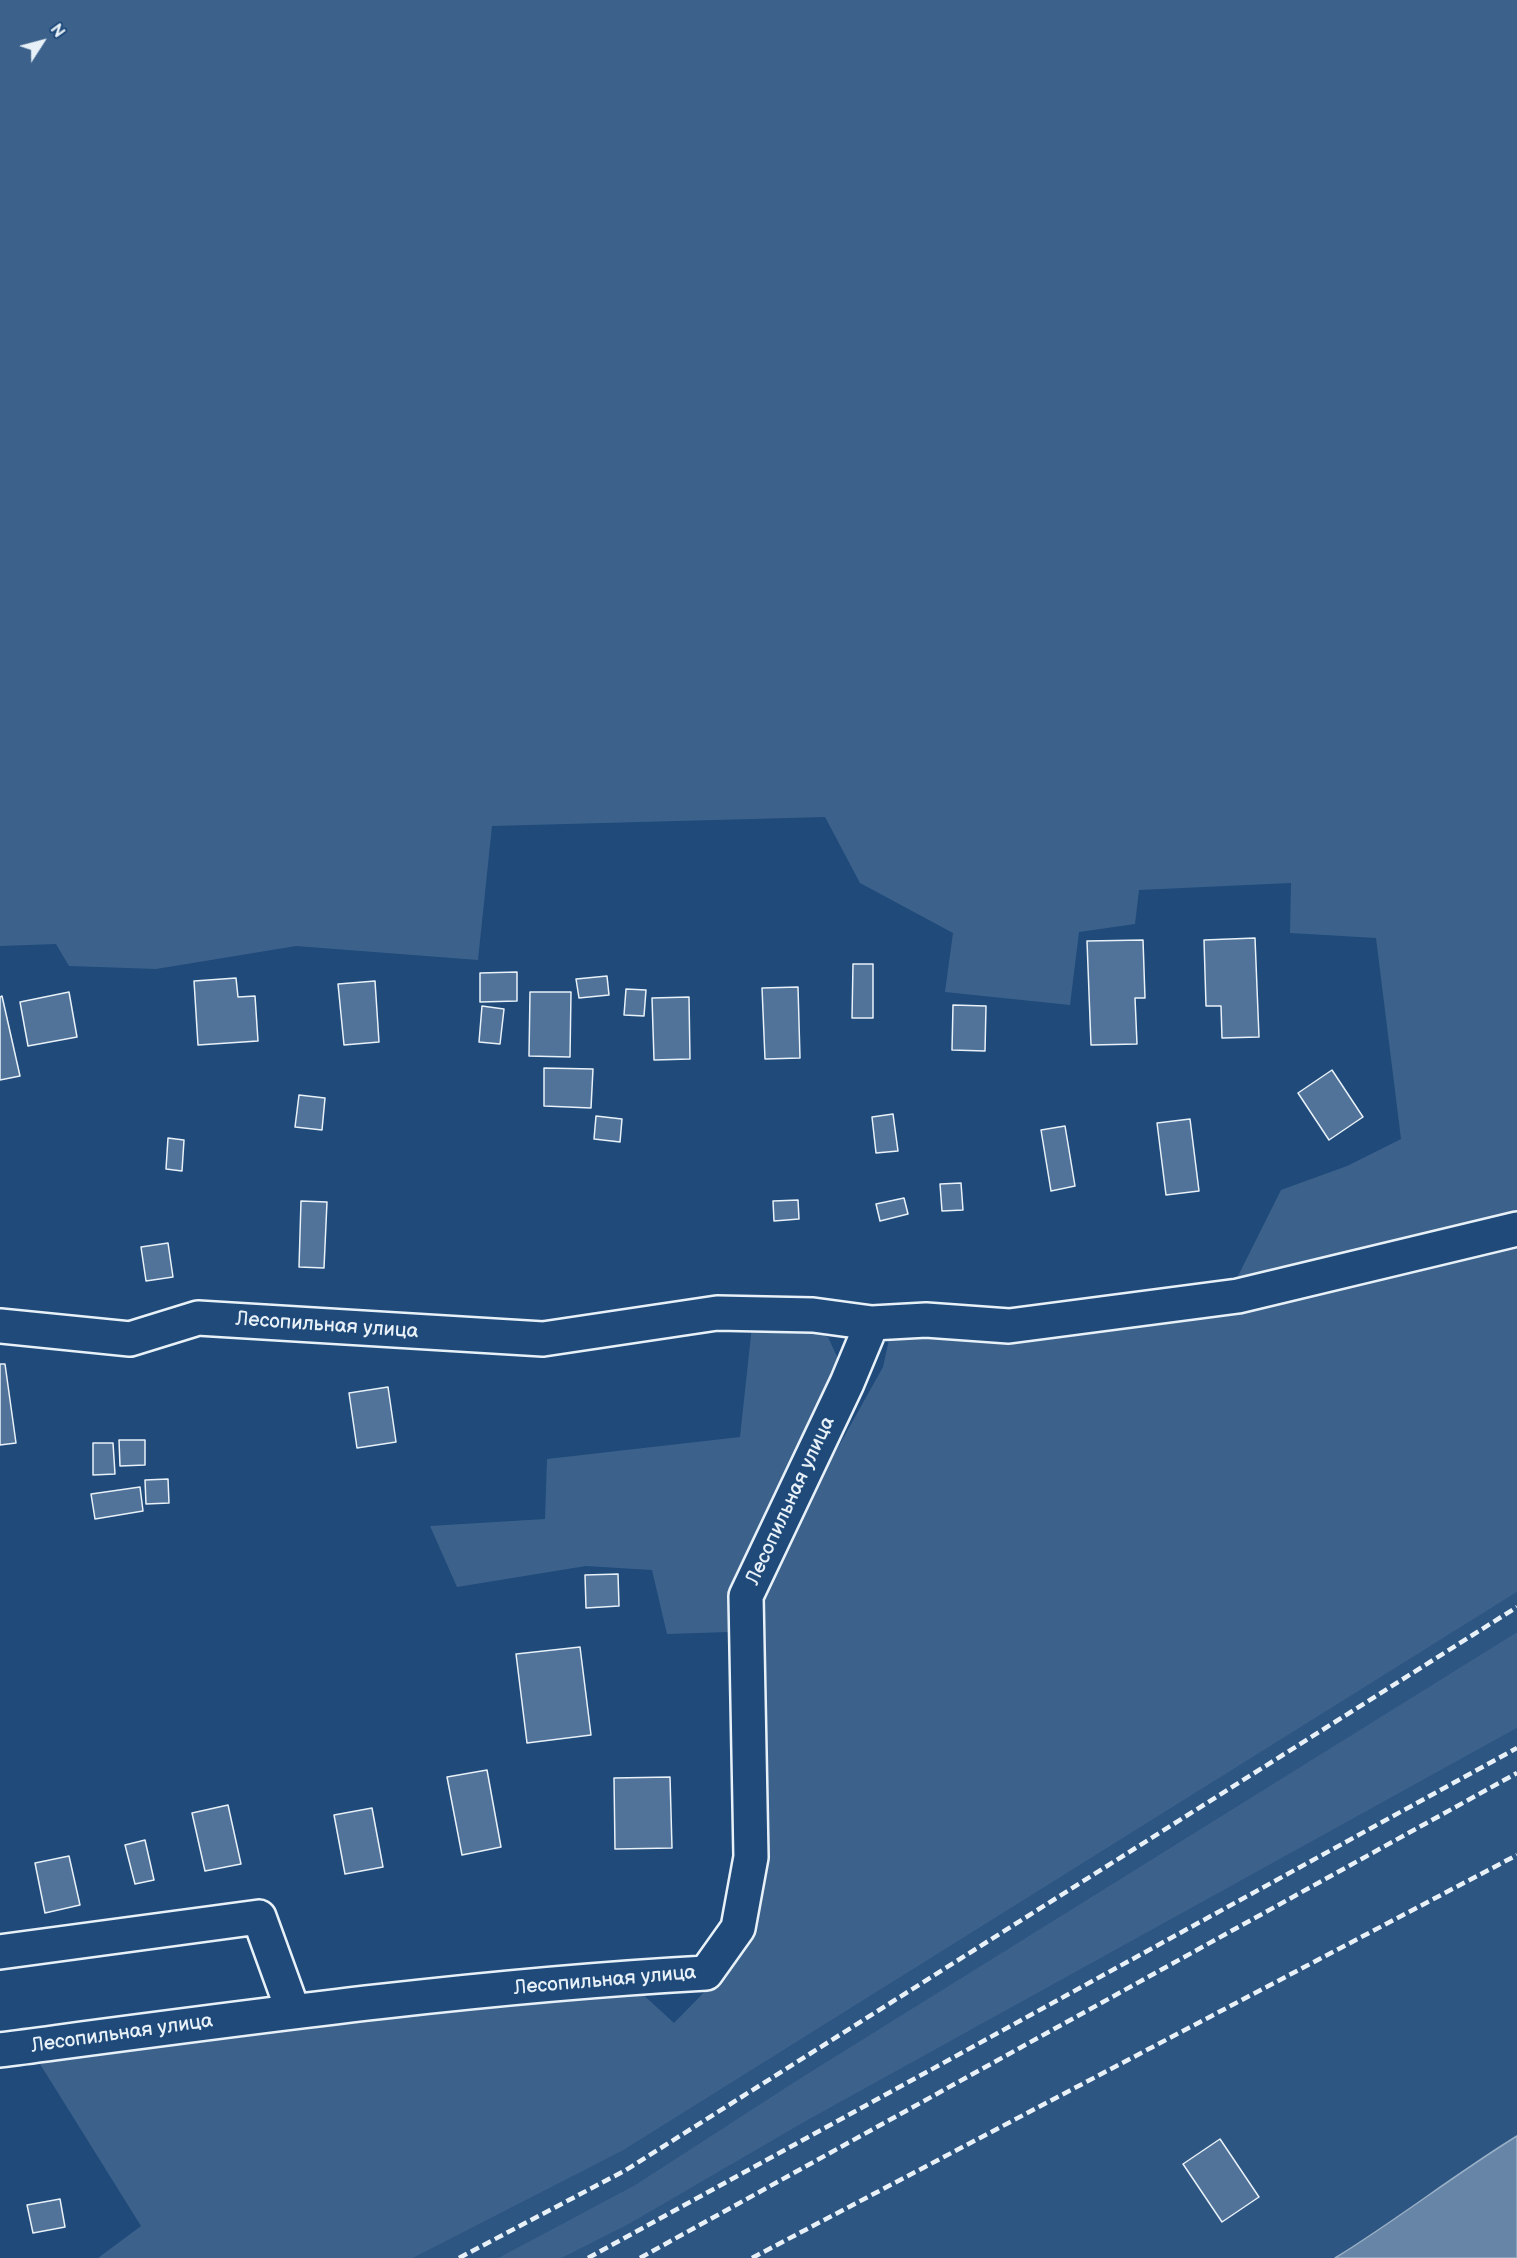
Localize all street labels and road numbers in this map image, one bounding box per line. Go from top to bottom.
street label: Лесопильная улица [235,1308,419,1344]
street label: Лесопильная улица [741,1413,841,1589]
street label: Лесопильная улица [513,1961,697,2001]
street label: Лесопильная улица [30,2009,214,2059]

